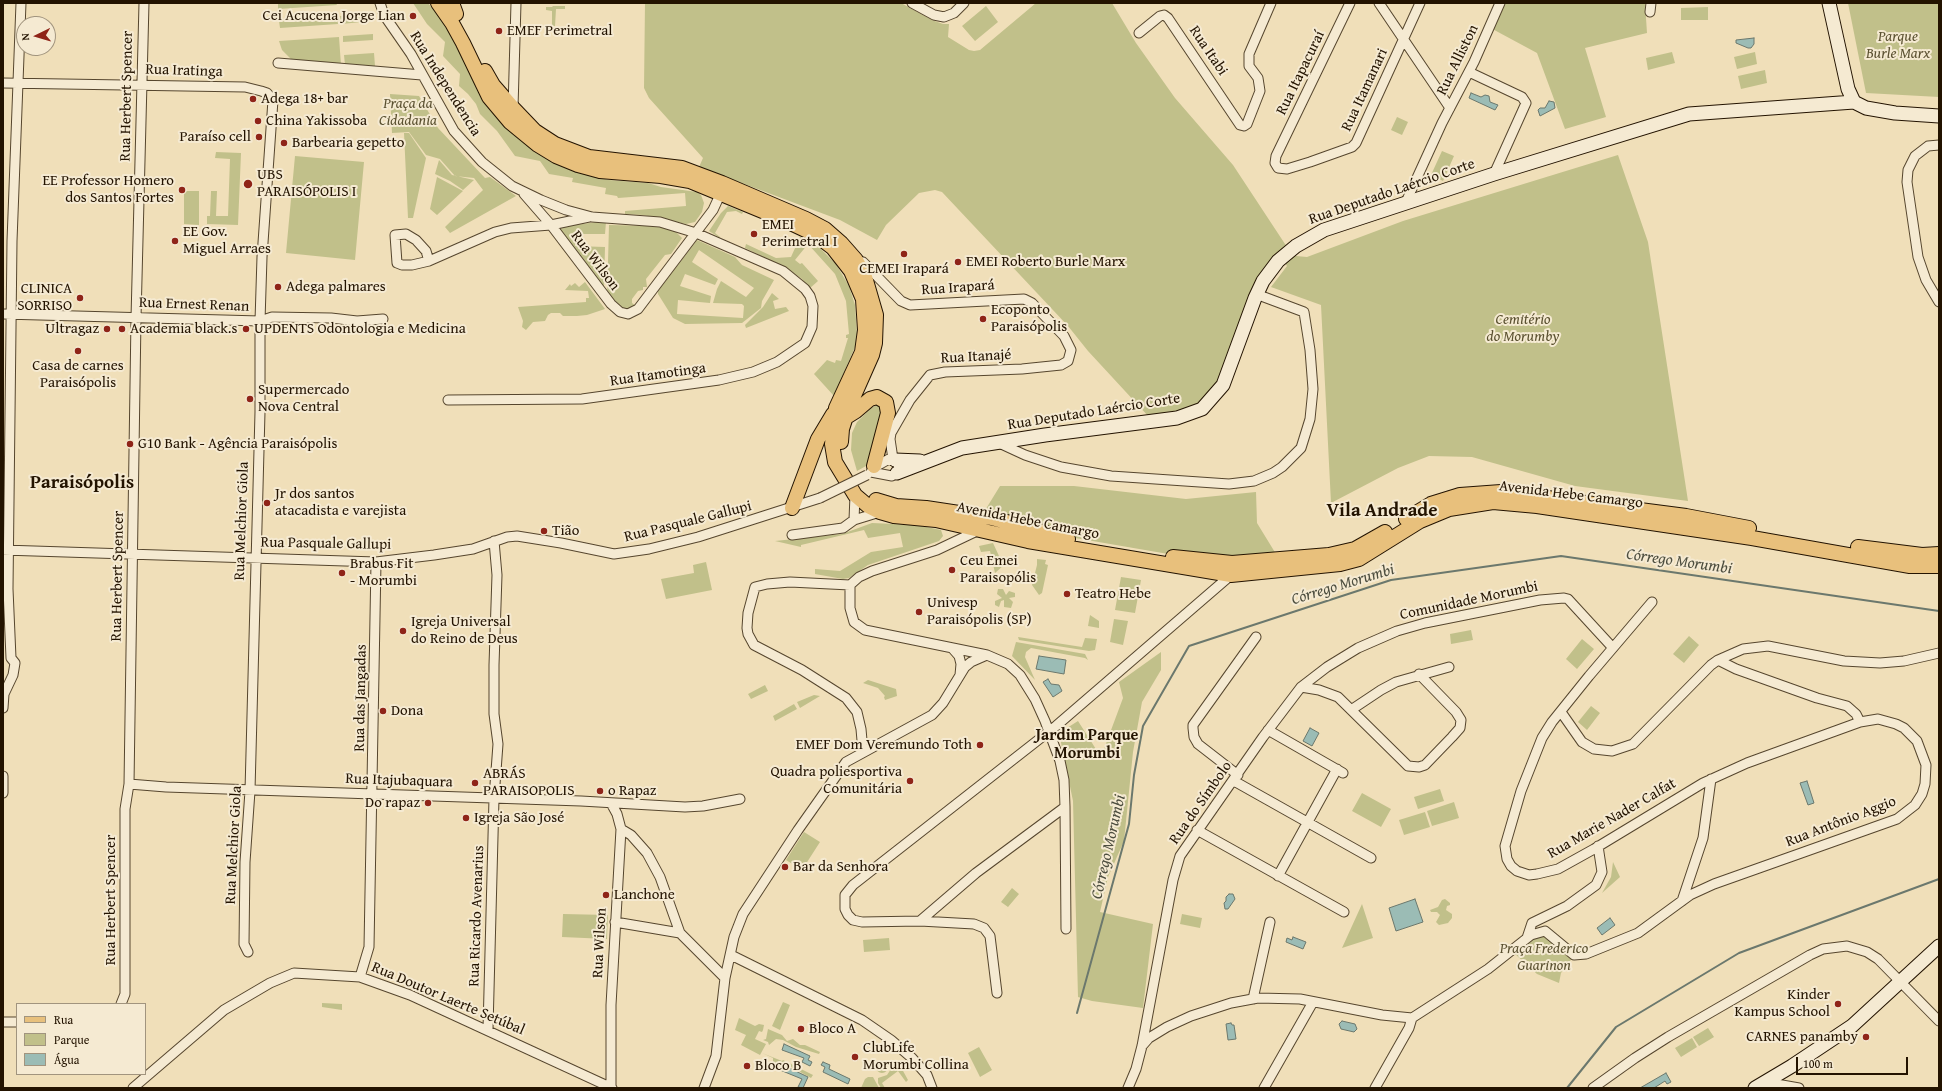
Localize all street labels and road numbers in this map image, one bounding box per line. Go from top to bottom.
street label: Rua Alliston [1433,22,1483,98]
street label: Rua Itabi [1185,23,1231,79]
street label: Rua Independencia [406,28,484,140]
street label: Rua Itapacuraí [1273,28,1329,118]
street label: Rua Herbert Spencer [117,31,137,161]
street label: Rua Itamanari [1338,46,1392,134]
street label: Rua Iratinga [145,61,223,81]
street label: Rua Deputado Laércio Corte [1307,155,1477,229]
street label: Rua Wilson [567,227,623,295]
street label: Rua Irapará [921,276,995,300]
street label: Rua Ernest Renan [138,294,250,316]
street label: Rua Itanajé [940,346,1012,368]
street label: Rua Itamotinga [609,359,707,391]
street label: Rua Deputado Laércio Corte [1006,389,1182,435]
street label: Rua Melchior Giola [231,461,253,581]
street label: Avenida Hebe Camargo [1498,477,1644,513]
street label: Rua Pasquale Gallupi [622,497,754,547]
street label: Avenida Hebe Camargo [955,498,1101,544]
street label: Rua Herbert Spencer [108,511,128,641]
street label: Rua Pasquale Gallupi [261,534,391,554]
street label: Comunidade Morumbi [1398,578,1540,624]
street label: Rua das Jangadas [351,644,371,752]
street label: Rua do Símbolo [1166,758,1236,848]
street label: Rua Itajubaquara [345,770,453,792]
street label: Rua Marie Nader Calfat [1545,775,1679,863]
street label: Rua Melchior Giola [222,785,246,905]
street label: Rua Antônio Aggio [1783,793,1899,851]
street label: Rua Herbert Spencer [102,835,120,965]
street label: Rua Ricardo Avenarius [466,845,488,987]
street label: Rua Wilson [589,907,611,979]
street label: Rua Doutor Laerte Setúbal [369,959,527,1039]

